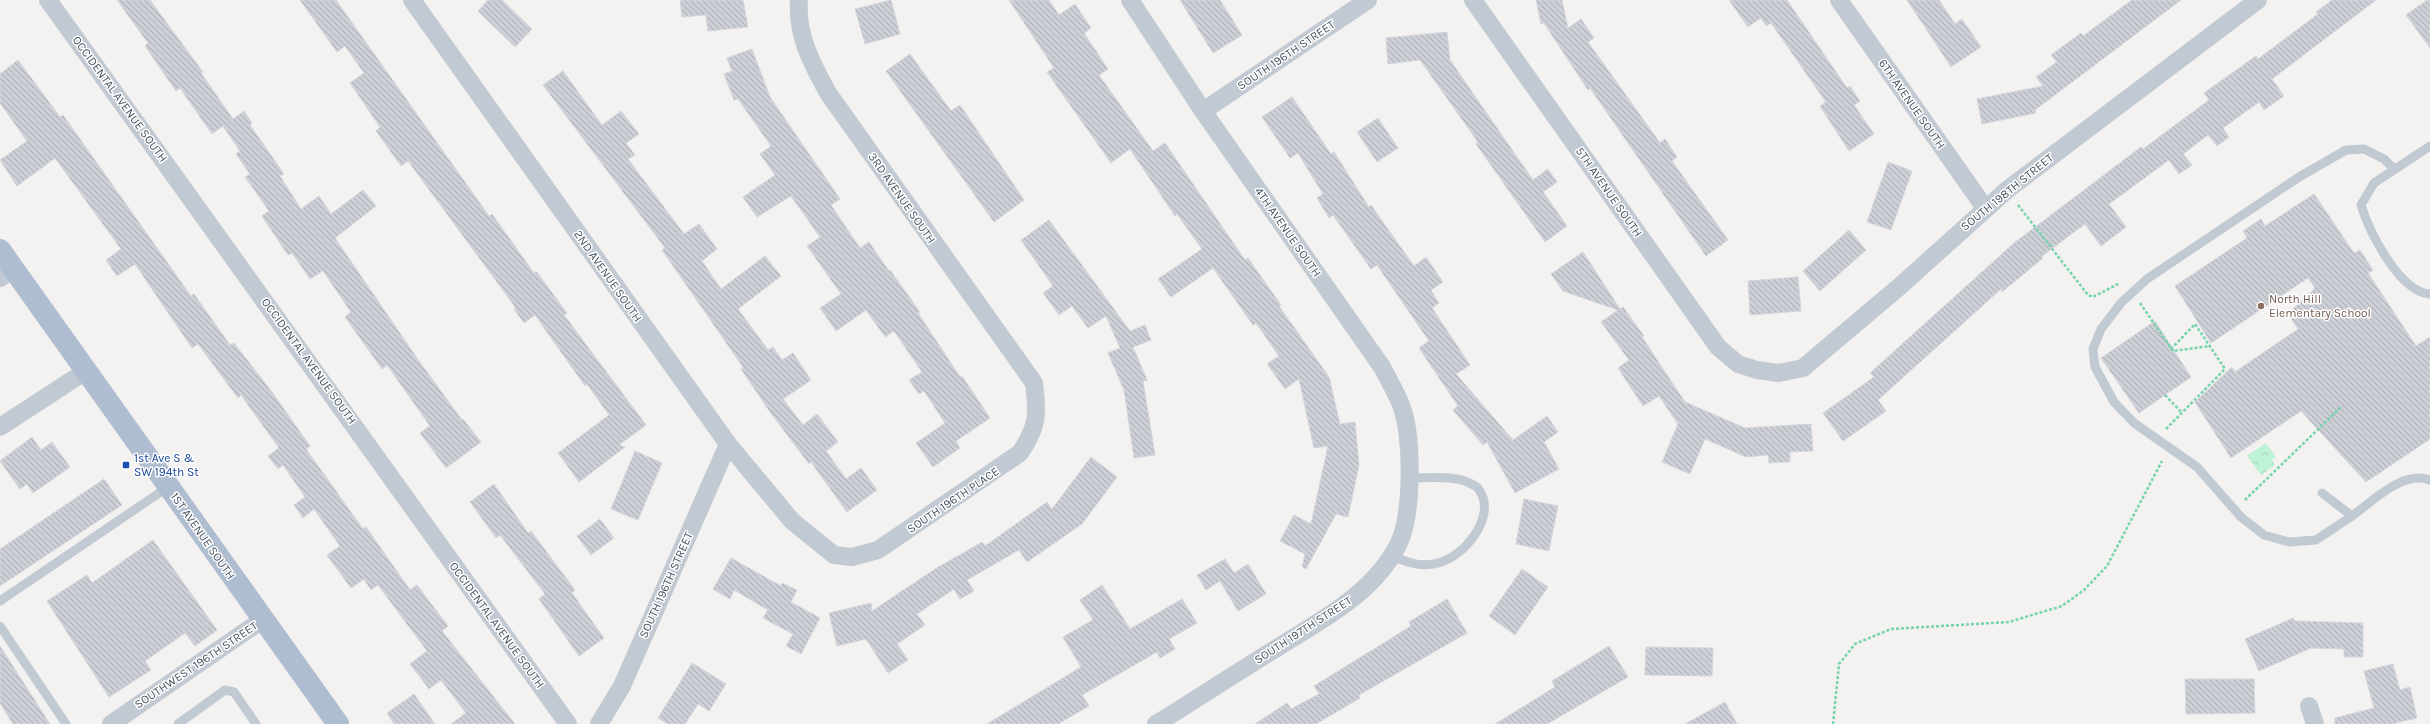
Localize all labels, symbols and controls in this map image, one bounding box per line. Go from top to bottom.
street label: SOUTH 196TH STREET [1235,17,1337,93]
street label: OCCIDENTAL AVENUE SOUTH [70,33,170,165]
street label: 6TH AVENUE SOUTH [1876,56,1948,152]
street label: 5TH AVENUE SOUTH [1573,144,1645,240]
street label: 3RD AVENUE SOUTH [865,150,939,246]
street label: SOUTH 198TH STREET [1958,150,2056,234]
street label: 4TH AVENUE SOUTH [1252,185,1324,279]
street label: 2ND AVENUE SOUTH [571,228,645,324]
place label: North Hill Elementary School [2269,292,2371,320]
street label: OCCIDENTAL AVENUE SOUTH [259,295,359,427]
marker: North Hill Elementary School [2256,301,2266,311]
place label: 1st Ave S & SW 194th St [134,451,199,479]
marker: 1st Ave S & SW 194th St [121,460,131,470]
street label: SOUTH 196TH PLACE [904,464,1002,536]
street label: 1ST AVENUE SOUTH [168,490,238,582]
street label: SOUTH 196TH STREET [636,530,696,640]
street label: OCCIDENTAL AVENUE SOUTH [447,559,547,691]
street label: SOUTH 197TH STREET [1252,593,1354,667]
street label: SOUTHWEST 196TH STREET [132,619,260,711]

